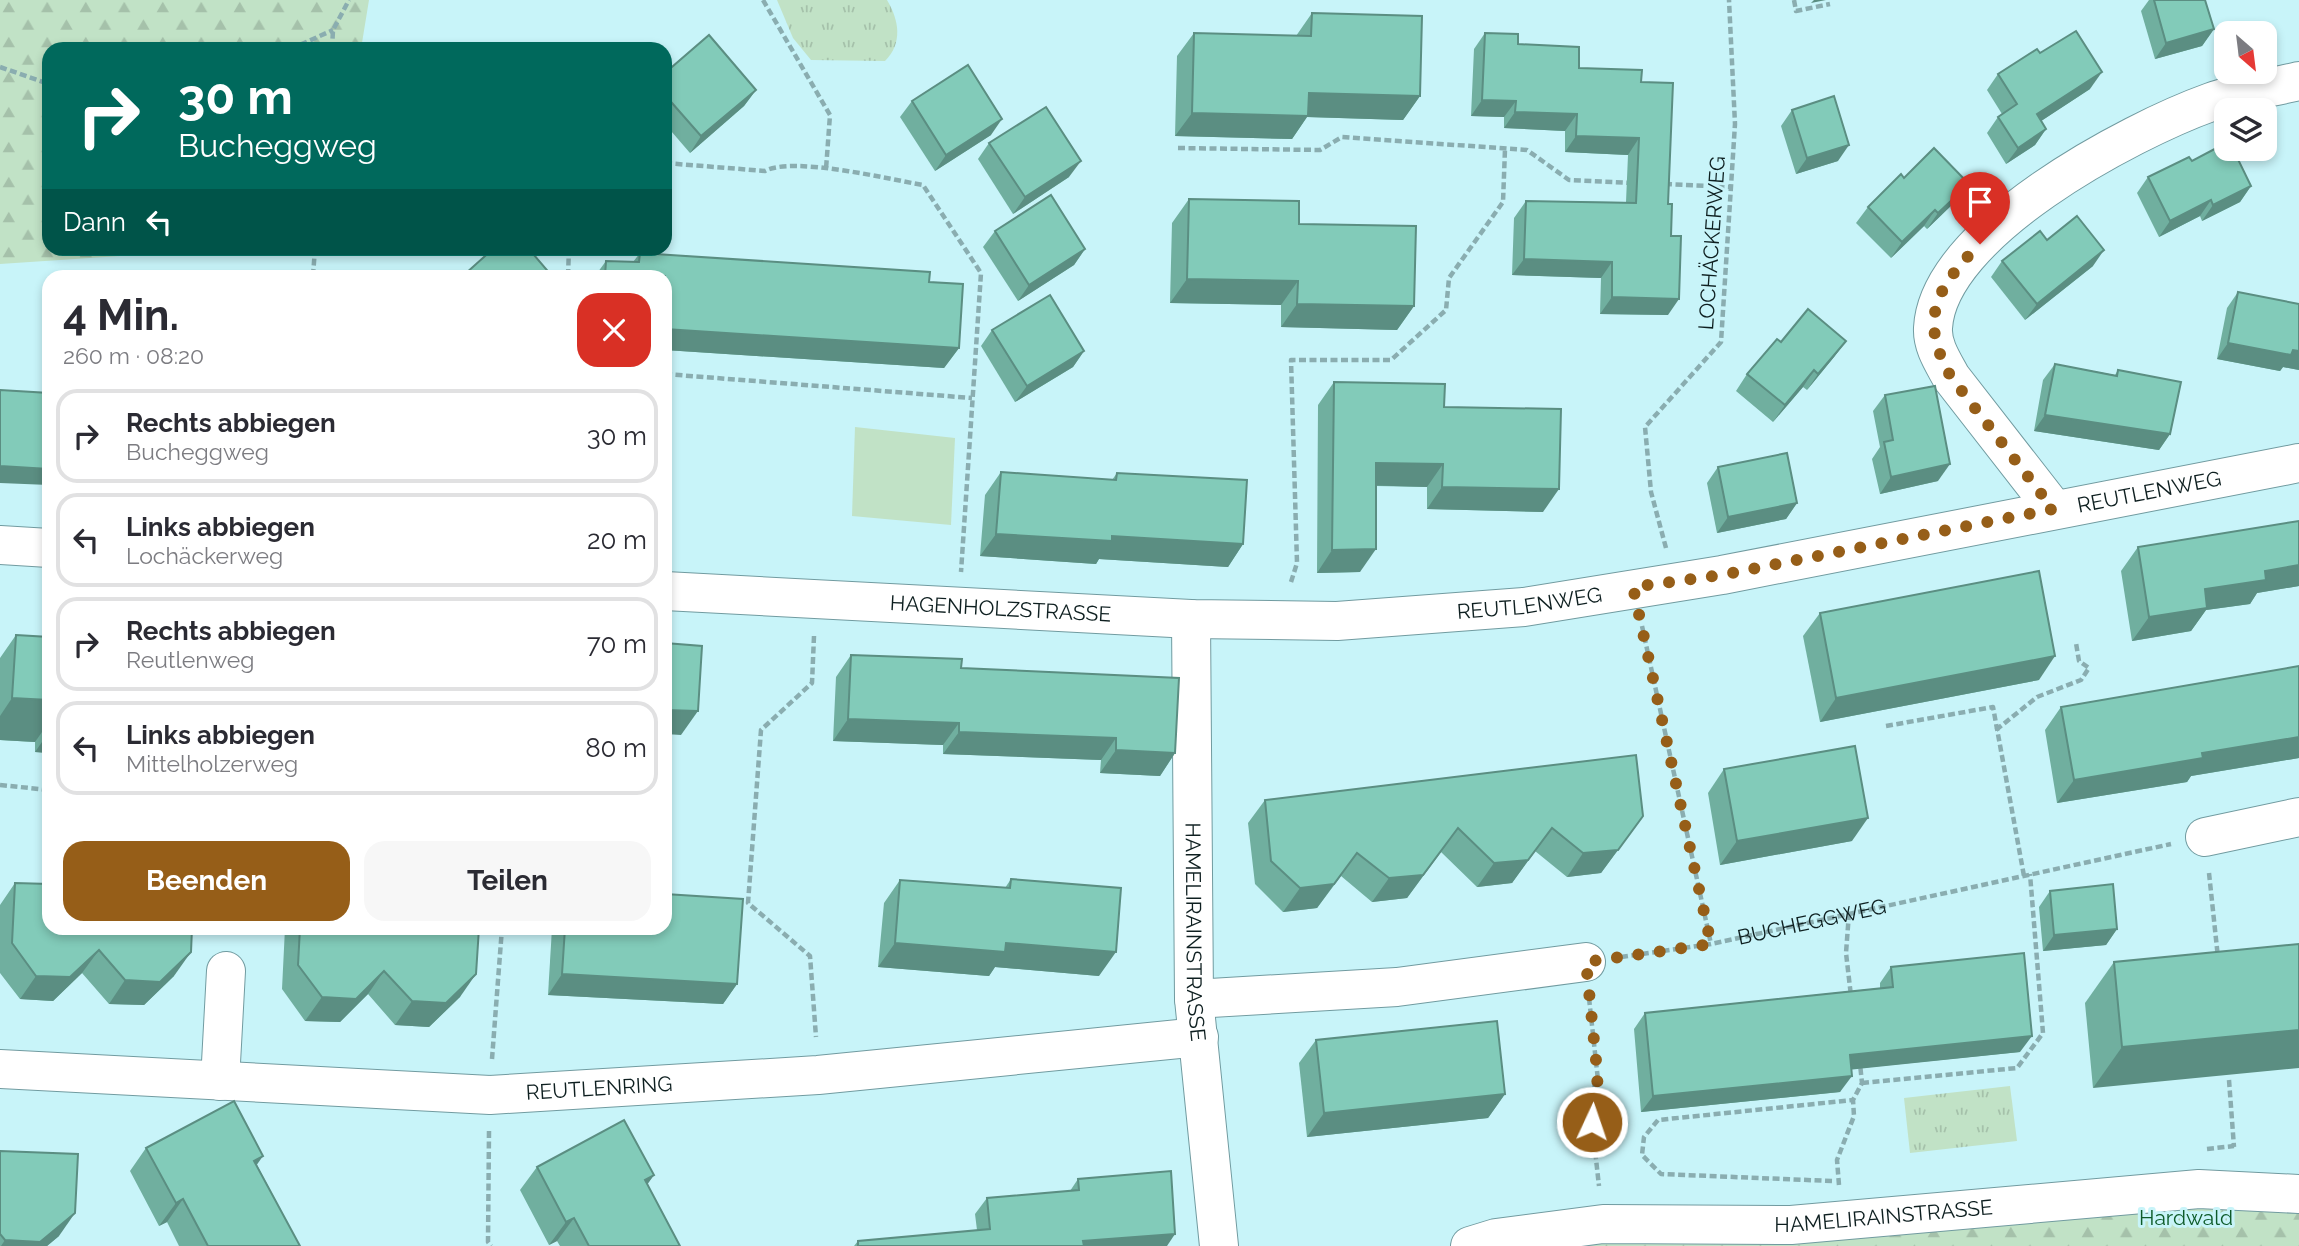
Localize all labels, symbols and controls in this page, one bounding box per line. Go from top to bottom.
north arrow [2214,21,2277,84]
map controls [2214,21,2277,161]
text: 30 m [178,68,293,125]
icon: right [63,70,154,161]
button: layers [2214,98,2277,161]
text: Bucheggweg [178,127,377,164]
street label: LOCHÄCKERWEG [1693,155,1730,331]
pin [1950,172,2010,244]
icon: arrive [1961,183,1999,221]
icon: left [140,203,178,241]
text: Dann [63,207,126,237]
text: 4 Min. [63,291,179,340]
button: close [577,293,651,367]
text: 260 m · 08:20 [63,342,204,369]
text: Rechts abbiegen [126,408,336,438]
icon: right [67,417,105,455]
text: 30 m [587,421,647,451]
text: Bucheggweg [126,438,269,465]
street label: REUTLENWEG [2075,465,2223,518]
text: Links abbiegen [126,512,315,542]
icon: left [67,521,105,559]
text: 20 m [587,525,647,555]
text: Lochäckerweg [126,542,283,569]
street label: REUTLENWEG [1456,582,1604,624]
street label: HAGENHOLZSTRASSE [889,590,1112,627]
text: Rechts abbiegen [126,616,336,646]
icon: right [67,625,105,663]
text: 70 m [587,629,647,659]
text: Reutlenweg [126,646,254,673]
text: Links abbiegen [126,720,315,750]
icon: left [67,729,105,767]
text: 80 m [585,733,647,763]
text: Mittelholzerweg [126,750,298,777]
street label: HAMELIRAINSTRASSE [1181,822,1211,1043]
button: Beenden [63,841,350,921]
button: Teilen [364,841,651,921]
street label: BUCHEGGWEG [1735,893,1888,950]
street label: REUTLENRING [525,1071,673,1105]
position arrow [1555,1085,1629,1159]
street label: HAMELIRAINSTRASSE [1774,1194,1994,1237]
park label: Hardwald [2139,1205,2233,1230]

